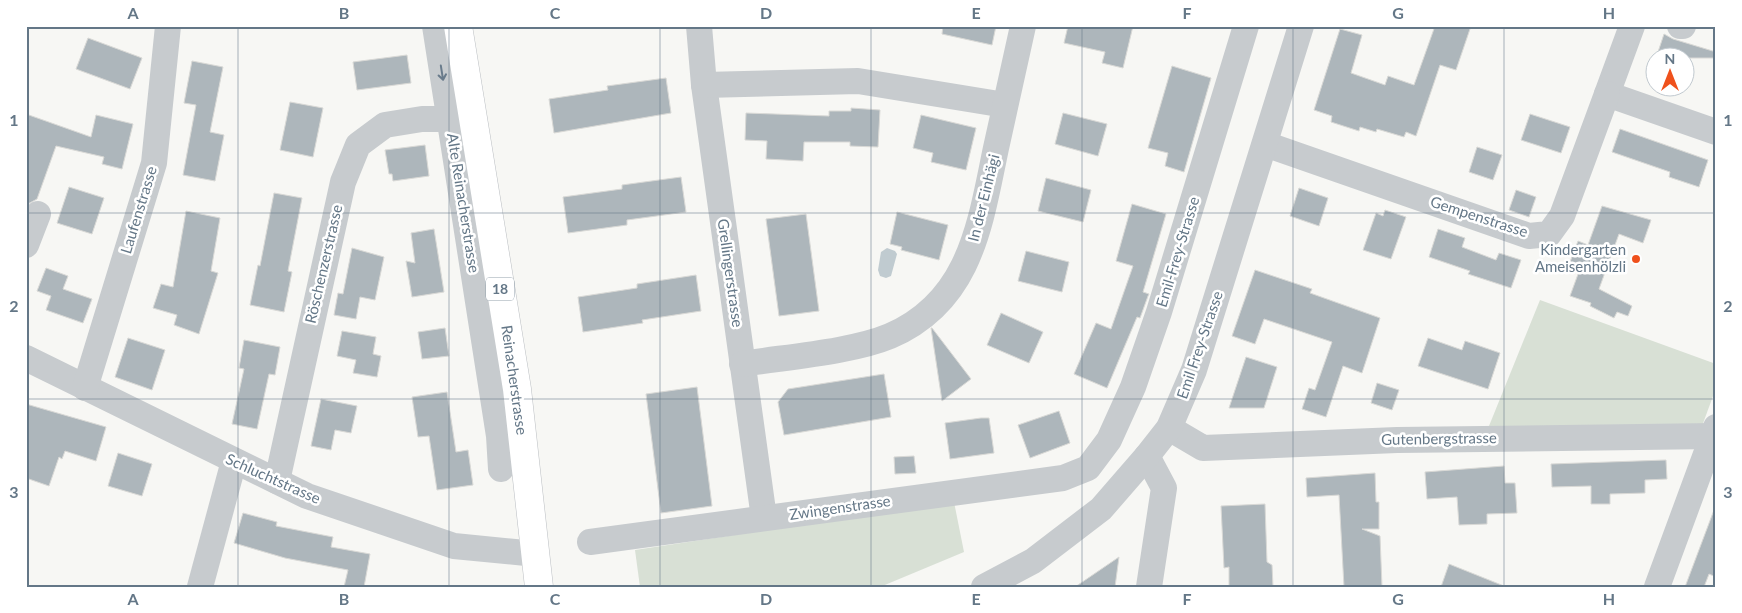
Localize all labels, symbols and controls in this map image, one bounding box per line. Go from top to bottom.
text: A [126,3,139,22]
text: B [339,3,349,22]
text: C [550,3,561,22]
text: D [760,3,772,22]
text: E [971,3,981,22]
text: F [1182,3,1192,22]
text: G [1392,3,1404,22]
text: H [1603,3,1615,22]
north arrow [1644,48,1694,98]
text: N [1665,50,1675,67]
one-way arrow [437,65,447,81]
text: 1 [9,110,19,129]
text: 1 [1723,110,1733,129]
street label: Alte Reinacherstrasse [444,132,484,274]
street label: In der Einhägi [963,152,1003,243]
street label: Laufenstrasse [116,164,160,256]
street label: Gempenstrasse [1428,192,1530,240]
street label: Emil-Frey-Strasse [1152,194,1202,309]
street label: Röschenzerstrasse [301,203,345,325]
street label: Grellingerstrasse [714,217,748,328]
place label: Kindergarten Ameisenhölzli [1535,240,1626,275]
marker: Kindergarten Ameisenhölzli [1630,253,1642,265]
road number: 18 [486,278,514,300]
street label: Emil Frey-Strasse [1172,288,1226,401]
text: 2 [9,296,19,315]
text: 2 [1723,296,1733,315]
street label: Reinacherstrasse [498,324,532,436]
street label: Gutenbergstrasse [1381,428,1497,448]
street label: Schluchtstrasse [223,449,324,507]
text: 3 [9,482,19,501]
text: 3 [1723,482,1733,501]
street label: Zwingenstrasse [788,491,892,523]
text: A [126,589,139,608]
text: B [339,589,349,608]
text: C [550,589,561,608]
text: D [760,589,772,608]
text: E [971,589,981,608]
text: F [1182,589,1192,608]
text: G [1392,589,1404,608]
text: H [1603,589,1615,608]

